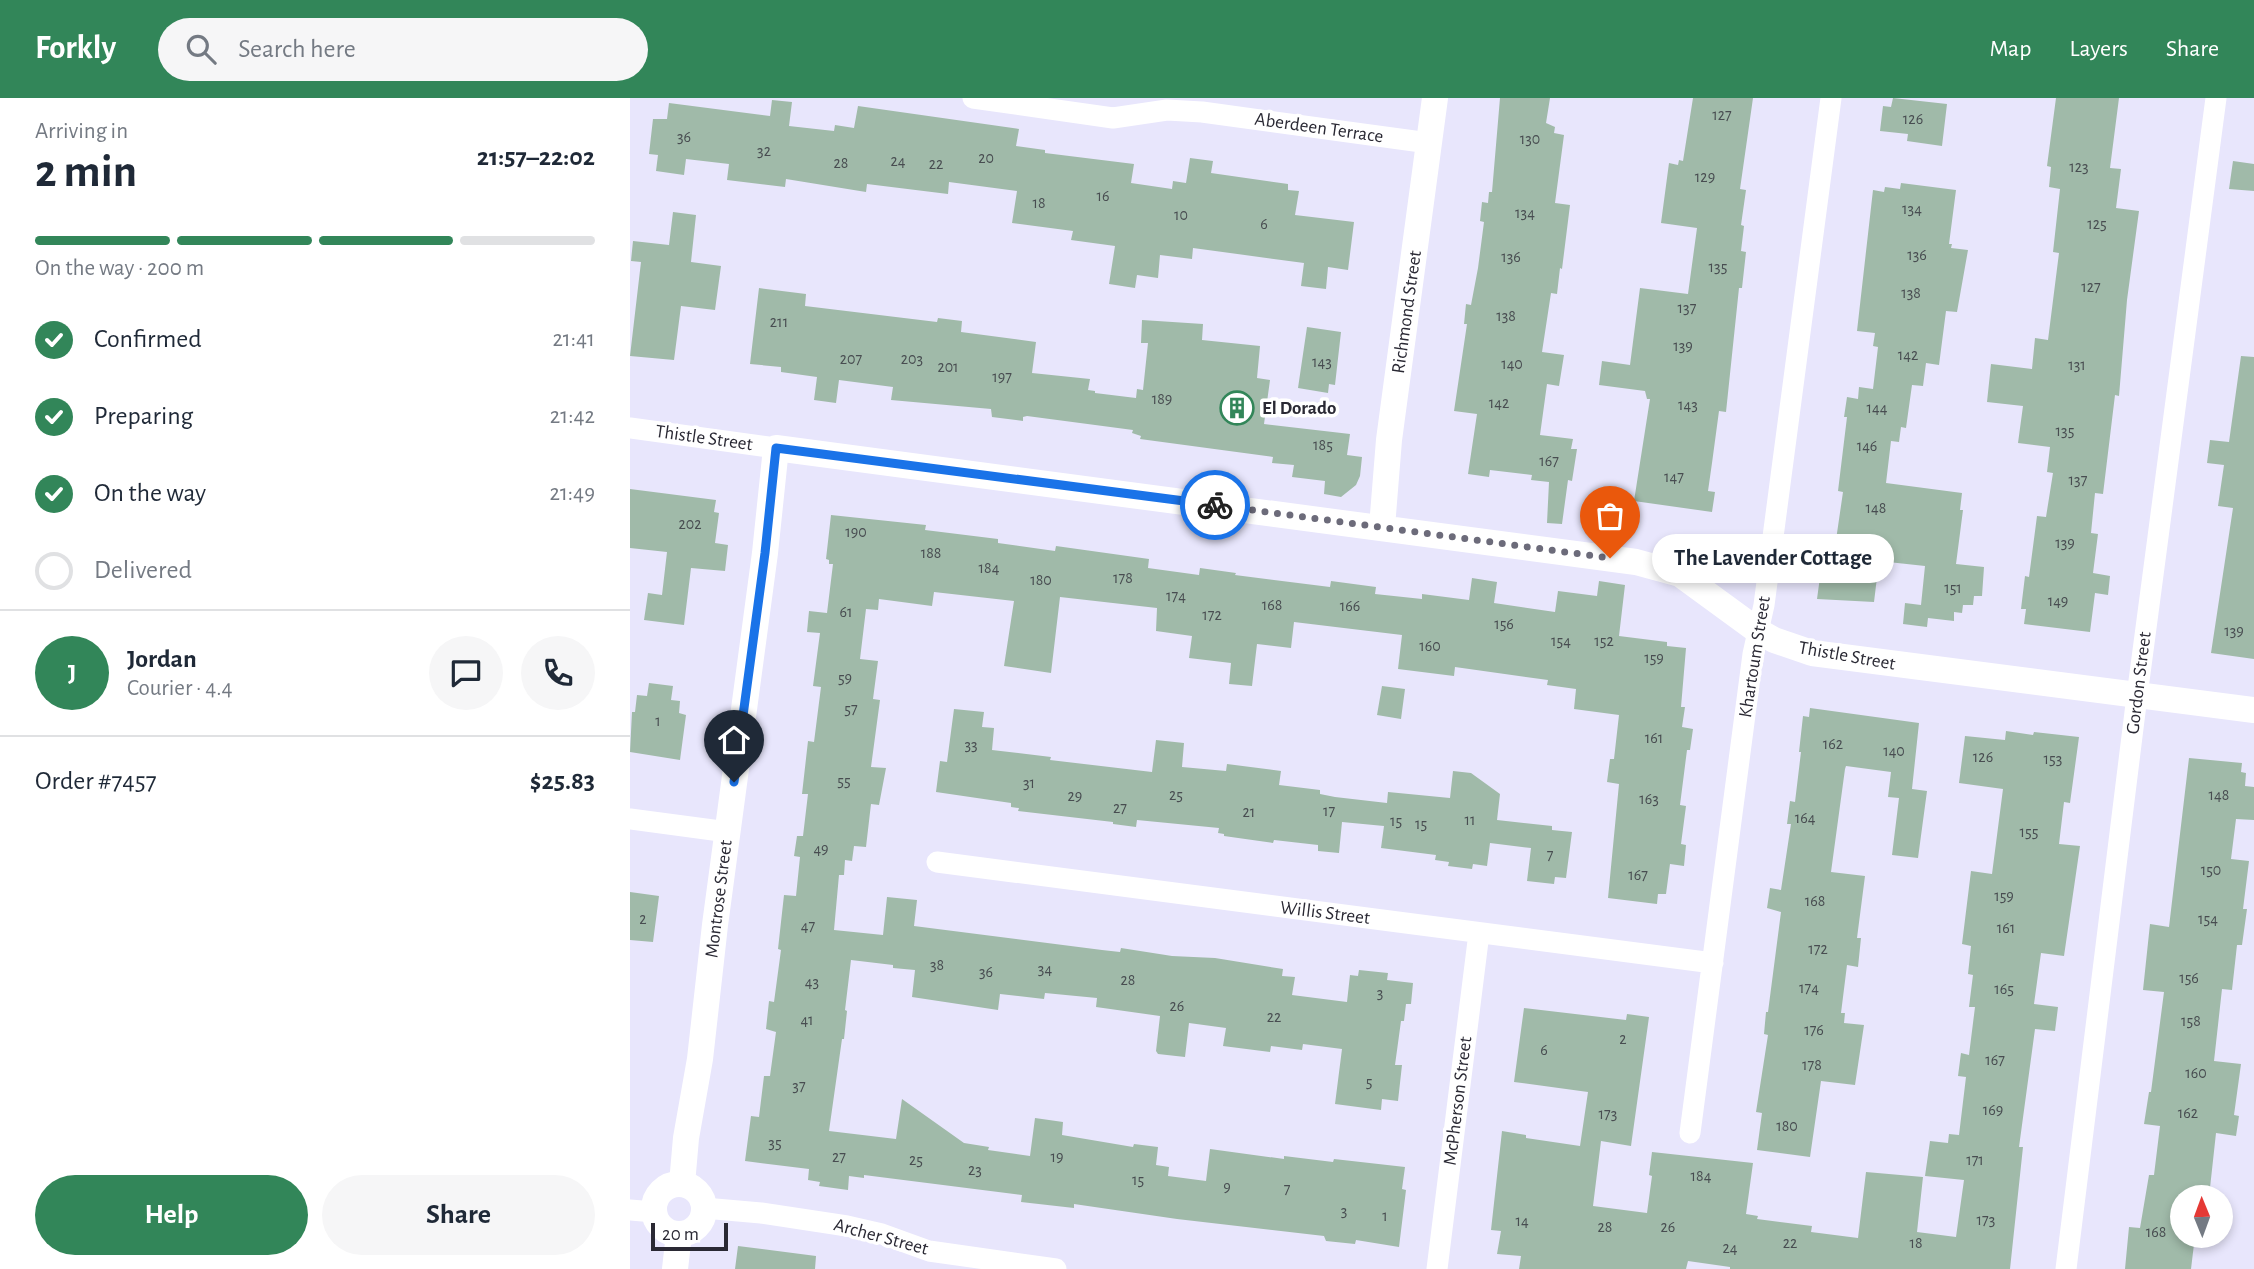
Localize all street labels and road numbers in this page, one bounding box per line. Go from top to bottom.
street label: Aberdeen Terrace [1253,110,1385,146]
street label: Richmond Street [1389,249,1425,375]
street label: Thistle Street [654,422,754,454]
street label: Khartoum Street [1736,595,1774,719]
street label: Gordon Street [2123,631,2155,735]
street label: Thistle Street [1797,638,1897,674]
street label: Montrose Street [702,839,736,959]
street label: Willis Street [1279,898,1371,928]
street label: McPherson Street [1441,1035,1475,1167]
street label: Archer Street [832,1215,930,1259]

